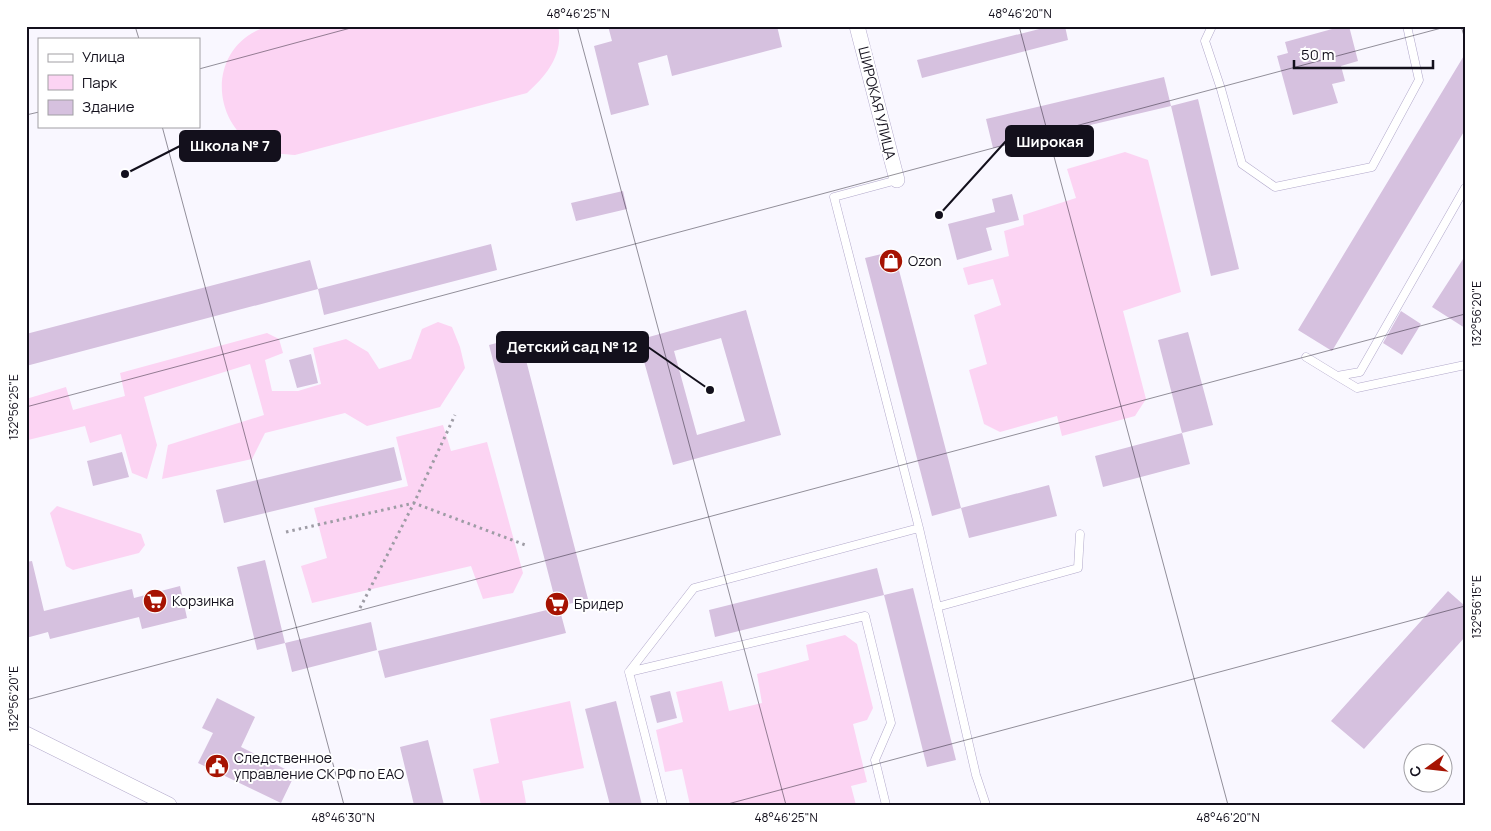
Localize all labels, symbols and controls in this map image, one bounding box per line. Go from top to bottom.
text: 48°46'25"N [546,5,610,22]
text: 48°46'20"N [988,5,1052,22]
legend [38,38,200,128]
scale bar [1294,38,1432,70]
street label: ШИРОКАЯ УЛИЦА [854,44,901,161]
text: 50 m [1301,44,1335,65]
text: Улица [82,46,125,67]
text: Парк [82,72,118,93]
text: Здание [82,96,135,117]
callout: Широкая [1006,126,1093,156]
callout: Школа № 7 [180,131,280,161]
text: Широкая [1016,131,1084,152]
text: Школа № 7 [190,135,270,156]
shop icon: Ozon [878,248,904,274]
place label: Ozon [908,251,942,270]
text: 132°56'20"E [1468,281,1485,347]
callout: Детский сад № 12 [497,332,648,362]
text: Детский сад № 12 [507,336,638,357]
text: 132°56'25"E [5,374,22,440]
text: 132°56'15"E [1468,575,1485,639]
supermarket icon: Корзинка [142,588,168,614]
place label: Корзинка [172,591,234,610]
supermarket icon: Бридер [544,591,570,617]
place label: Бридер [574,594,624,613]
text: 132°56'20"E [5,666,22,732]
north arrow [1404,744,1454,794]
place label: Следственное управление СК РФ по ЕАО [234,748,404,783]
public building icon: Следственное управление СК РФ по ЕАО [204,753,230,779]
text: С [1404,764,1425,779]
text: 48°46'30"N [311,809,375,826]
text: 48°46'25"N [754,809,818,826]
text: 48°46'20"N [1196,809,1260,826]

